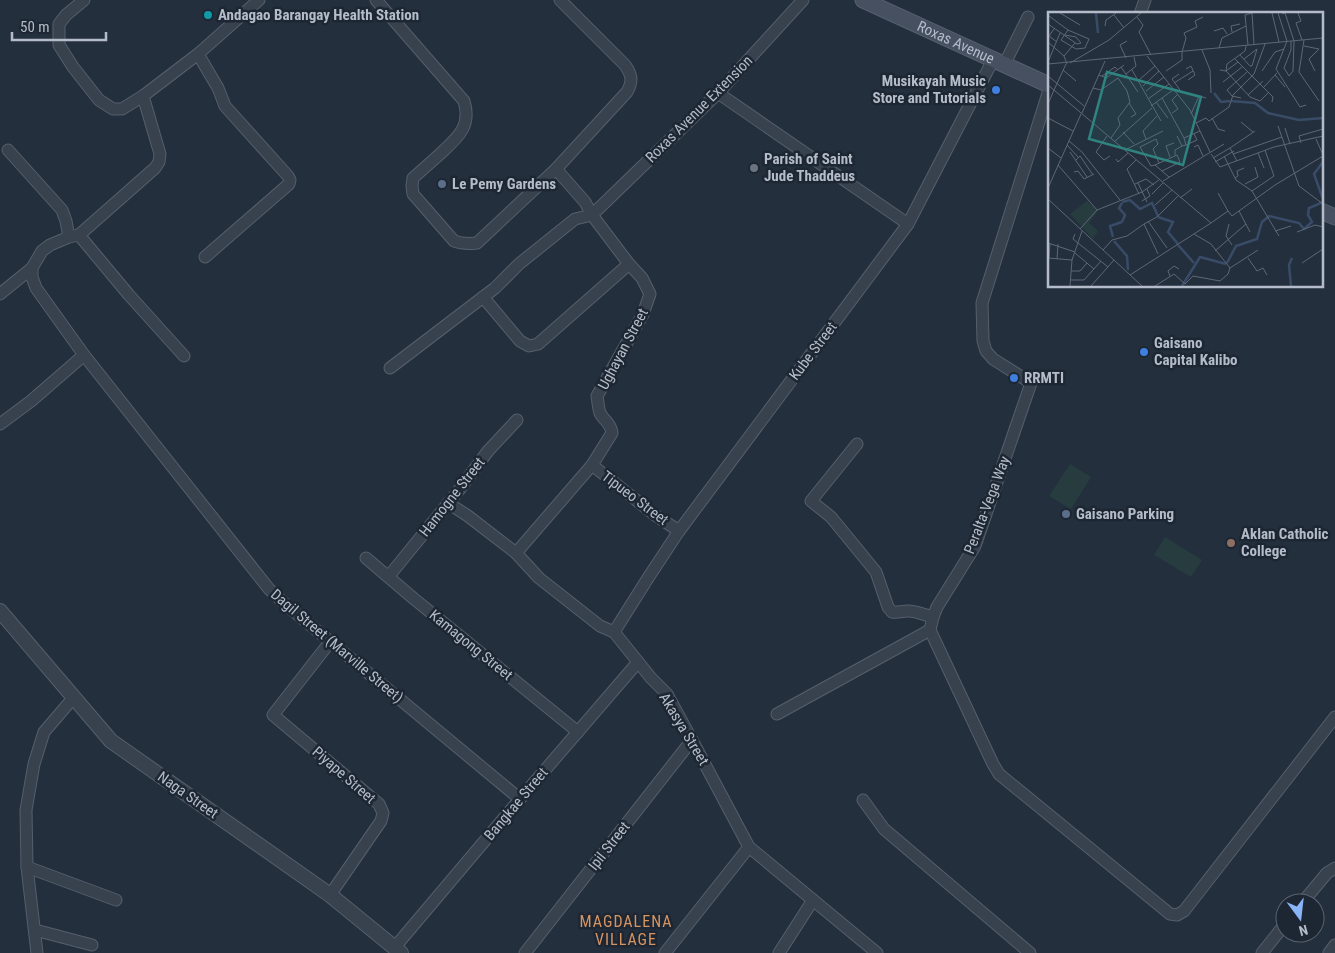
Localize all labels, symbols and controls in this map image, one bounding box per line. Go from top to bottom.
place label: Andagao Barangay Health Station [218,6,419,24]
marker: Andagao Barangay Health Station [202,9,214,21]
scale bar [12,10,106,42]
inset map [1048,12,1322,288]
street label: Roxas Avenue [914,17,997,68]
text: 50 m [20,18,50,36]
street label: Roxas Avenue Extension [642,52,756,166]
place label: Musikayah Music Store and Tutorials [872,72,986,107]
marker: Musikayah Music Store and Tutorials [990,84,1002,96]
place label: Parish of Saint Jude Thaddeus [764,150,855,185]
marker: Parish of Saint Jude Thaddeus [748,162,760,174]
place label: Le Pemy Gardens [452,175,556,193]
marker: Le Pemy Gardens [436,178,448,190]
street label: Ughayan Street [594,305,652,393]
street label: Kube Street [785,318,841,384]
place label: Gaisano Capital Kalibo [1154,334,1238,369]
marker: Gaisano Capital Kalibo [1138,346,1150,358]
place label: RRMTI [1024,369,1064,387]
marker: RRMTI [1008,372,1020,384]
street label: Hamogne Street [415,454,489,540]
street label: Peralta-Vega Way [960,454,1014,556]
street label: Tipueo Street [598,467,672,529]
place label: Gaisano Parking [1076,505,1174,523]
marker: Gaisano Parking [1060,508,1072,520]
place label: Aklan Catholic College [1241,525,1328,560]
marker: Aklan Catholic College [1225,537,1237,549]
street label: Dagil Street (Marville Street) [267,585,407,707]
street label: Kamagong Street [426,606,516,684]
street label: Akasya Street [655,689,713,769]
street label: Piyape Street [309,743,379,807]
street label: Bangkae Street [480,764,552,844]
street label: Naga Street [154,768,222,822]
street label: Ipil Street [584,818,634,874]
north arrow [1275,893,1325,943]
district label: MAGDALENA VILLAGE [580,912,672,949]
text: N [1297,922,1310,939]

